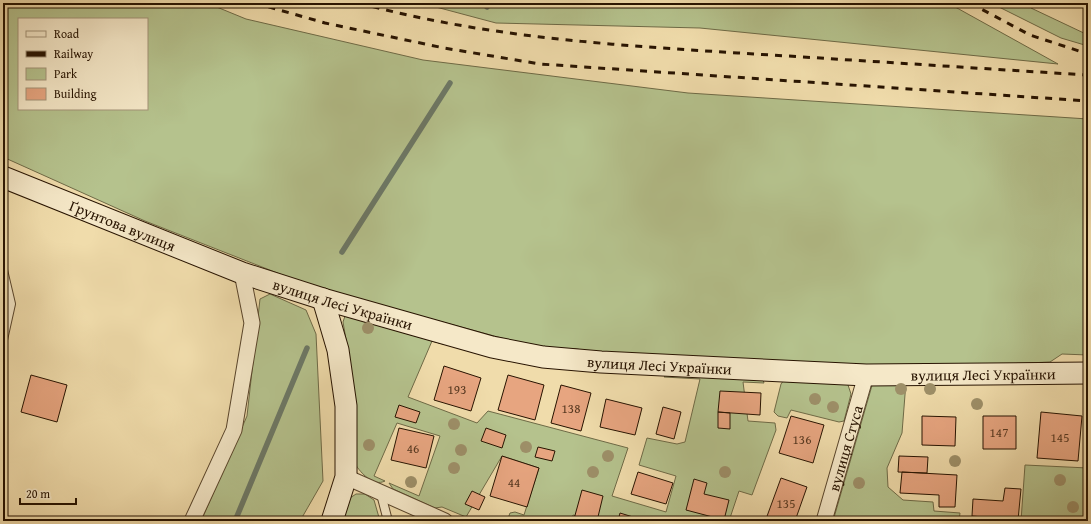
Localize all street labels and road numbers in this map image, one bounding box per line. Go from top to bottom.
street label: Ґрунтова вулиця [66,194,179,256]
street label: вулиця Лесі Українки [270,273,415,334]
street label: вулиця Лесі Українки [586,350,732,379]
street label: вулиця Лесі Українки [911,363,1056,385]
street label: вулиця Стуса [823,402,868,493]

